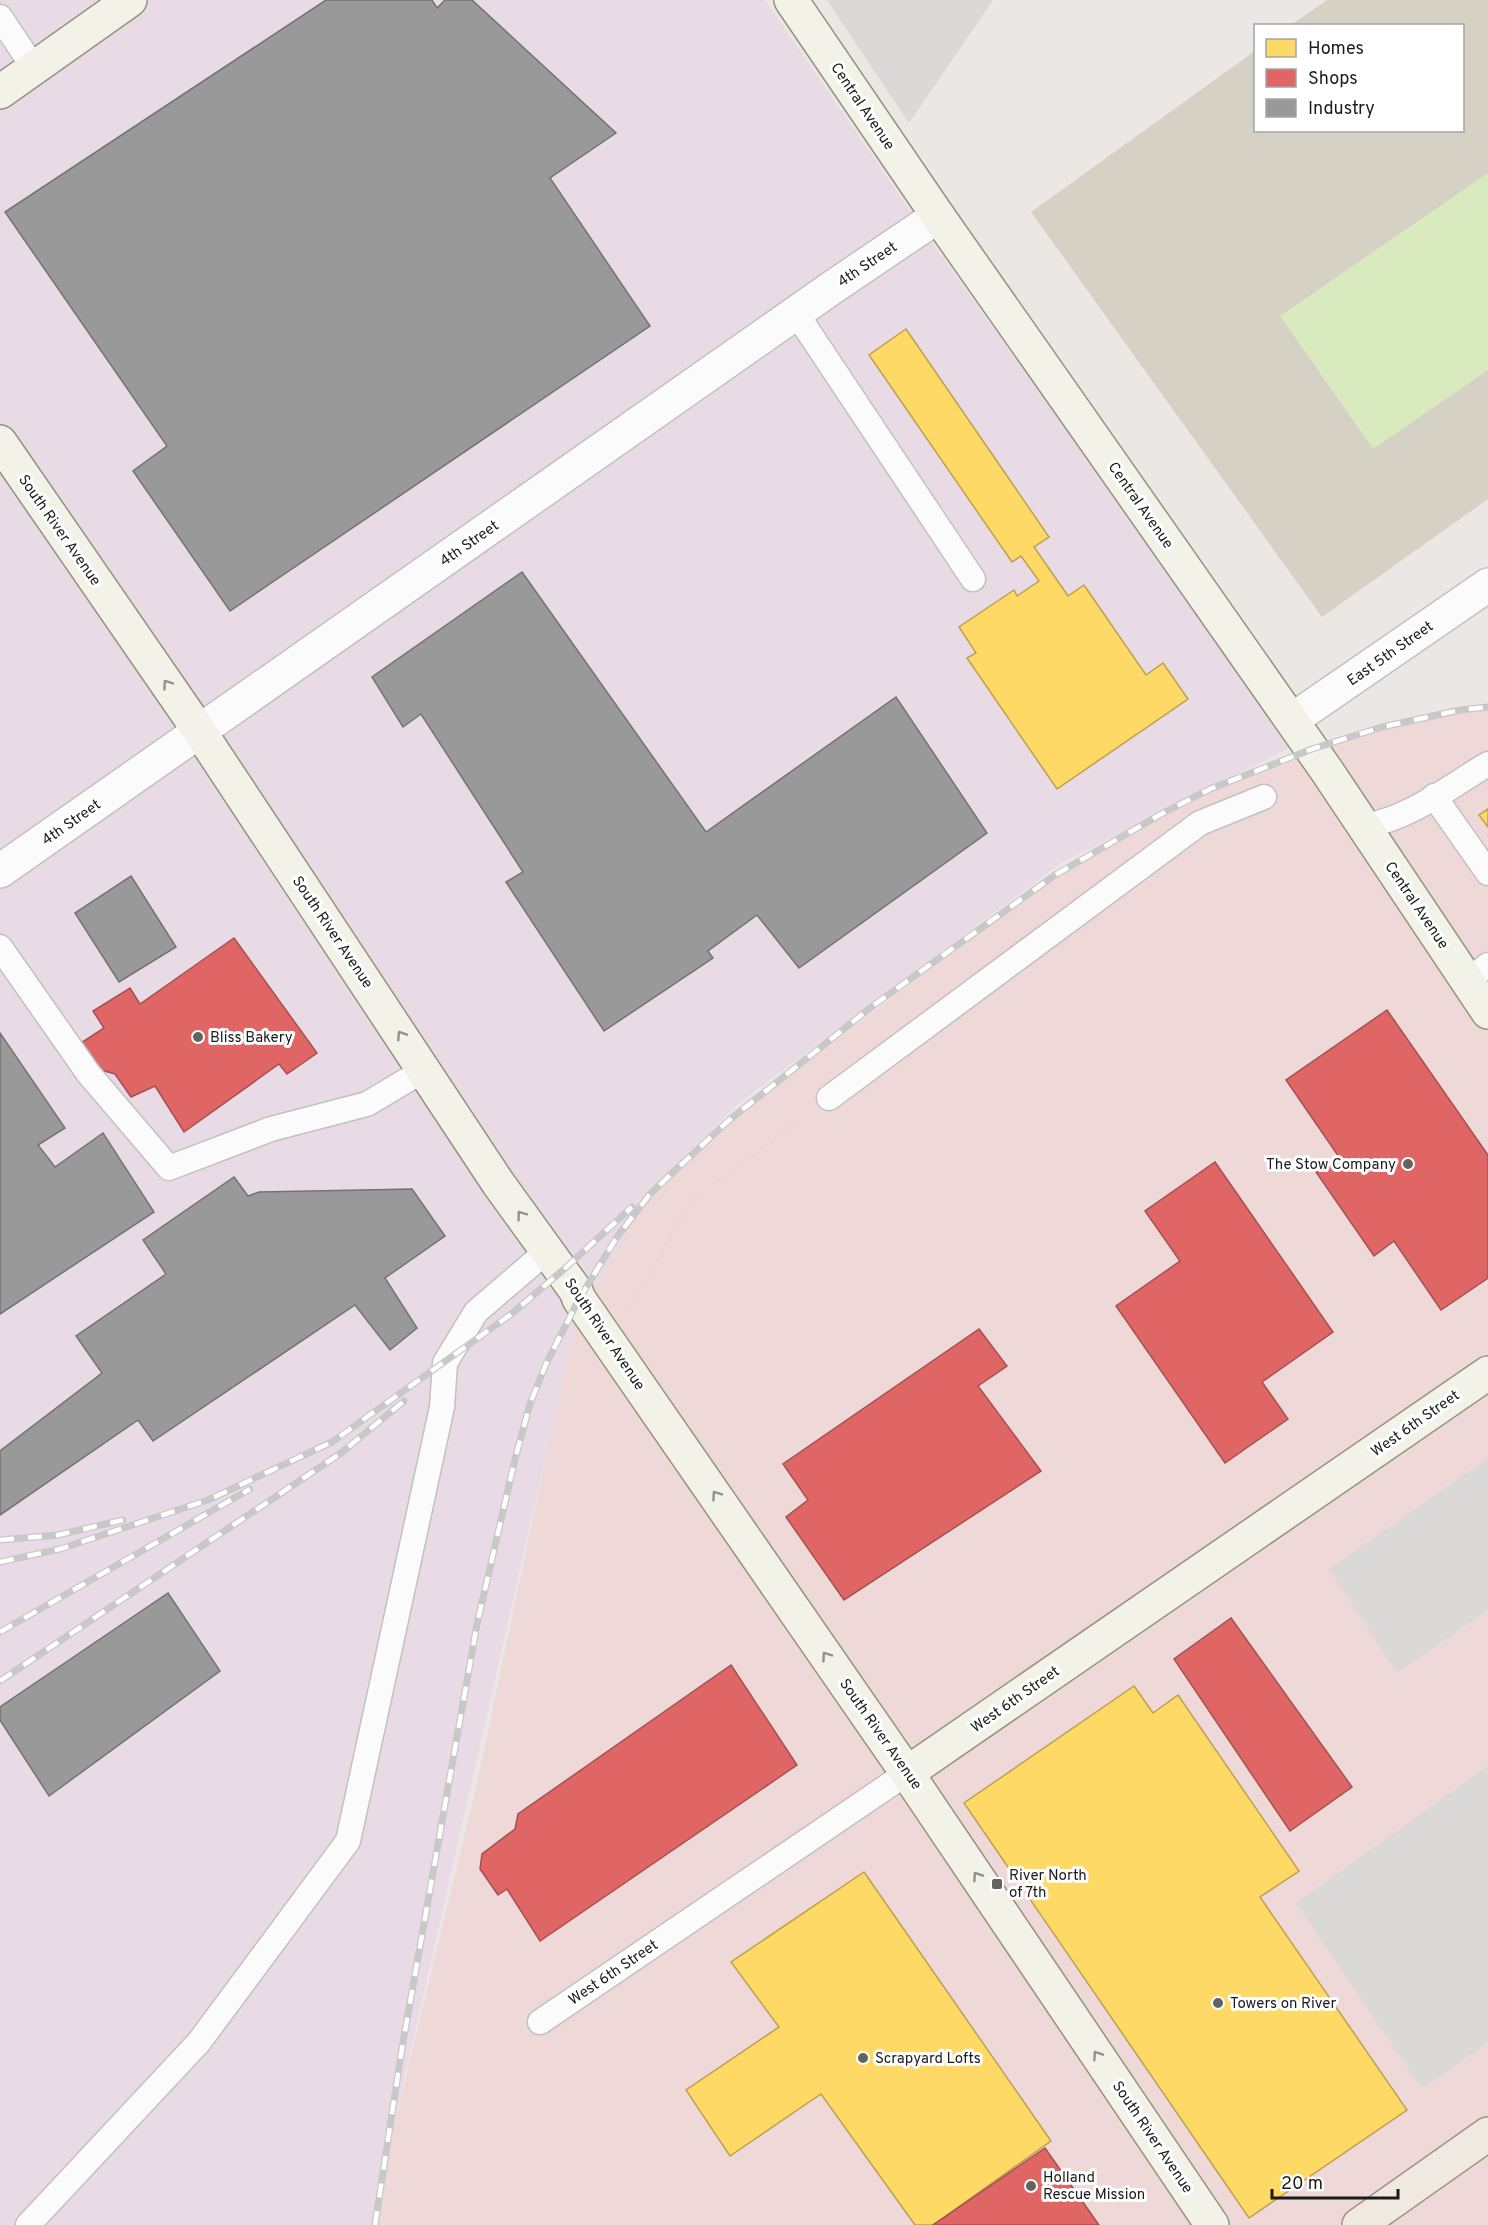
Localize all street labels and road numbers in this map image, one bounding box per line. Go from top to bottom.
street label: Central Avenue [825,59,898,154]
street label: 4th Street [834,238,901,292]
street label: Central Avenue [1103,459,1177,553]
street label: South River Avenue [13,472,104,590]
street label: 4th Street [437,517,503,571]
street label: East 5th Street [1344,618,1438,691]
street label: 4th Street [39,796,105,850]
street label: Central Avenue [1379,858,1452,953]
street label: South River Avenue [287,873,376,993]
street label: South River Avenue [559,1275,648,1395]
street label: West 6th Street [1368,1387,1464,1462]
street label: West 6th Street [968,1663,1064,1738]
street label: South River Avenue [834,1676,925,1794]
street label: West 6th Street [565,1936,662,2010]
street label: South River Avenue [1107,2078,1196,2198]

